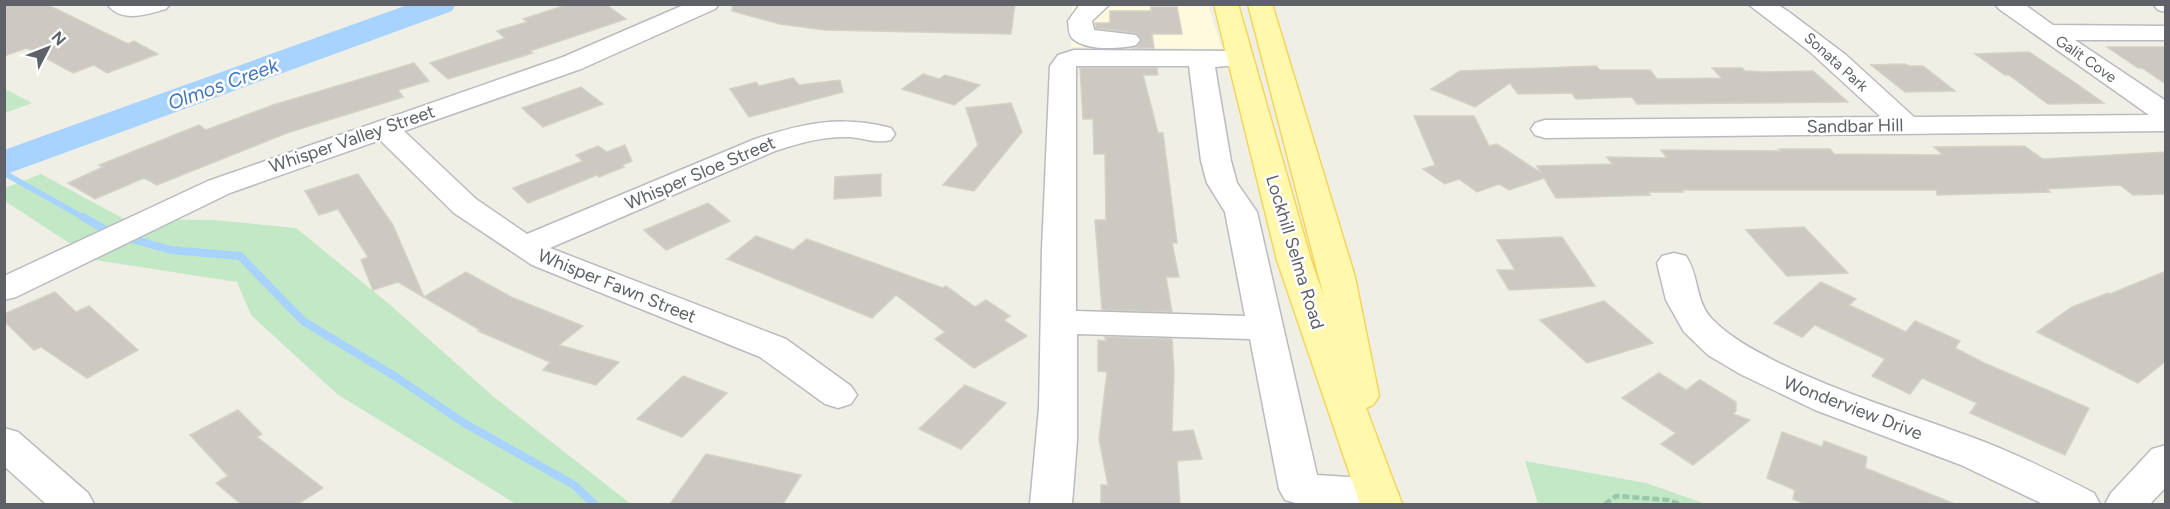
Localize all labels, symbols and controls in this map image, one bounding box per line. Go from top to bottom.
north arrow [18,18,78,78]
text: N [48,27,70,49]
street label: Sonata Park [1800,29,1872,96]
street label: Galit Cove [2052,31,2120,87]
water label: Olmos Creek [165,52,283,115]
street label: Whisper Valley Street [266,100,438,178]
street label: Sandbar Hill [1806,114,1904,138]
street label: Whisper Sloe Street [622,131,779,215]
street label: Lockhill Selma Road [1261,172,1329,332]
street label: Whisper Fawn Street [535,244,699,328]
street label: Wonderview Drive [1781,371,1926,445]

